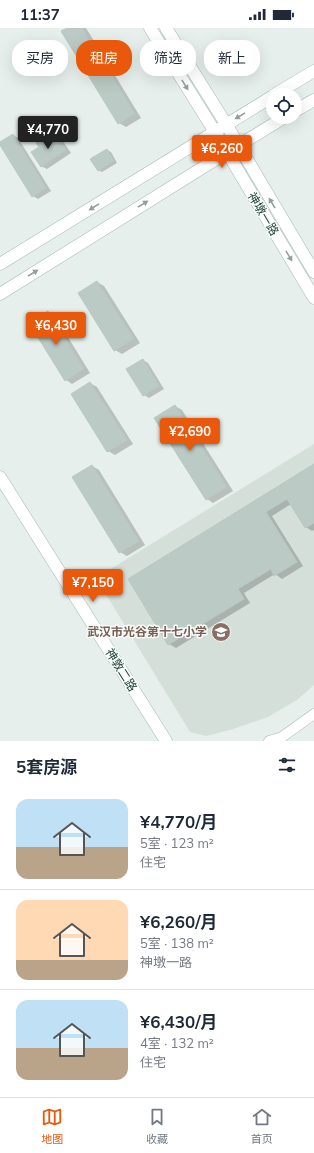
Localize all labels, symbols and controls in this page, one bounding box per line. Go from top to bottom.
text: 11:37 [20,5,60,24]
chip: 买房 [12,40,68,76]
chip: 租房 [76,40,132,76]
chip: 筛选 [140,40,196,76]
chip: 新上 [204,40,260,76]
one-way arrow [182,79,189,91]
map controls [266,88,302,124]
button: locate [266,88,302,124]
one-way arrow [234,112,246,119]
pin: ¥4,770 [15,116,81,150]
text: ¥4,770 [27,121,69,137]
pin: ¥6,260 [189,135,255,169]
text: ¥6,260 [201,140,243,156]
street label: 神墩一路 [245,189,282,238]
one-way arrow [269,197,276,209]
one-way arrow [138,200,148,208]
one-way arrow [88,203,100,210]
one-way arrow [285,250,292,262]
one-way arrow [28,269,38,277]
pin: ¥6,430 [23,312,89,346]
text: ¥6,430 [35,317,77,333]
pin: ¥2,690 [157,418,223,452]
text: ¥2,690 [169,423,211,439]
pin: ¥7,150 [60,569,126,603]
text: ¥7,150 [72,574,114,590]
school or university icon: 武汉市光谷第十七小学 [210,621,232,643]
place label: 武汉市光谷第十七小学 [87,624,207,639]
street label: 神敦二路 [102,645,141,694]
icon: filters [276,754,298,776]
text: 5套房源 [16,756,77,777]
text: ¥4,770/月 [140,811,218,832]
icon: home [48,815,96,863]
text: 5室 · 123 m² [140,835,214,851]
text: 住宅 [140,854,166,870]
text: ¥6,260/月 [140,911,218,932]
icon: home [48,916,96,964]
text: 5室 · 138 m² [140,935,214,951]
text: 神墩一路 [140,954,192,970]
text: ¥6,430/月 [140,1011,218,1032]
icon: home [48,1016,96,1064]
text: 4室 · 132 m² [140,1035,214,1051]
text: 住宅 [140,1054,166,1070]
tab: 地图 [41,1106,63,1146]
tab: 收藏 [146,1106,168,1146]
tab: 首页 [251,1106,273,1146]

